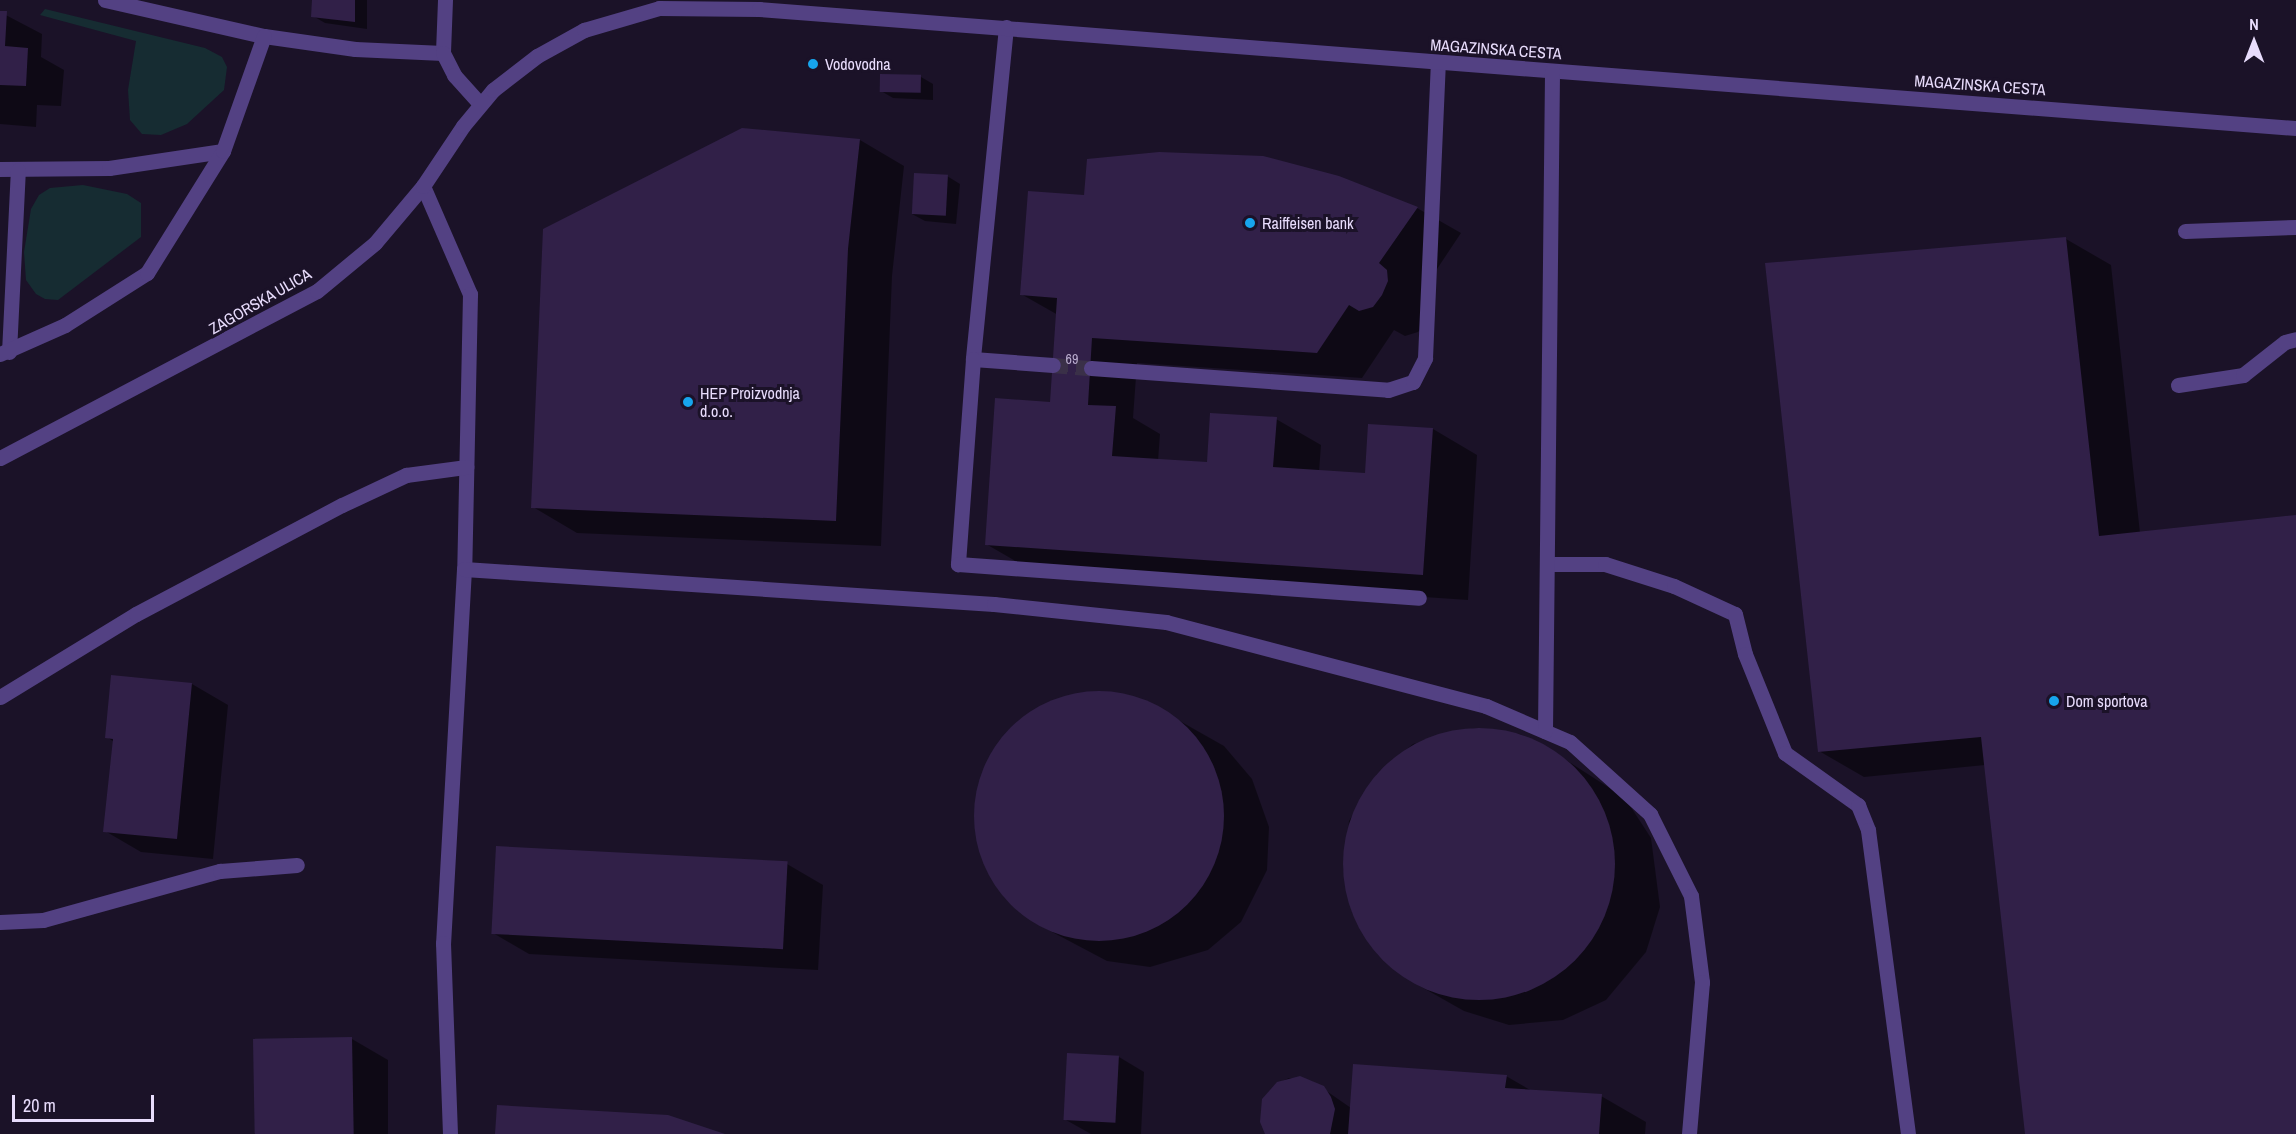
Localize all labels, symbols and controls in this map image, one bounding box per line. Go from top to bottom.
north arrow [2224,12,2284,72]
text: N [2249,13,2259,35]
street label: MAGAZINSKA CESTA [1429,35,1563,63]
place label: Vodovodna [825,54,891,74]
marker: Vodovodna [806,57,820,71]
street label: MAGAZINSKA CESTA [1913,71,2047,99]
place label: Raiffeisen bank [1262,213,1354,233]
marker: Raiffeisen bank [1243,216,1257,230]
street label: ZAGORSKA ULICA [205,264,315,338]
house number: 69 [1066,351,1078,367]
place label: HEP Proizvodnja d.o.o. [700,383,800,421]
marker: HEP Proizvodnja d.o.o. [681,395,695,409]
place label: Dom sportova [2066,691,2148,711]
marker: Dom sportova [2047,694,2061,708]
scale bar [15,1083,158,1121]
text: 20 m [23,1093,56,1118]

